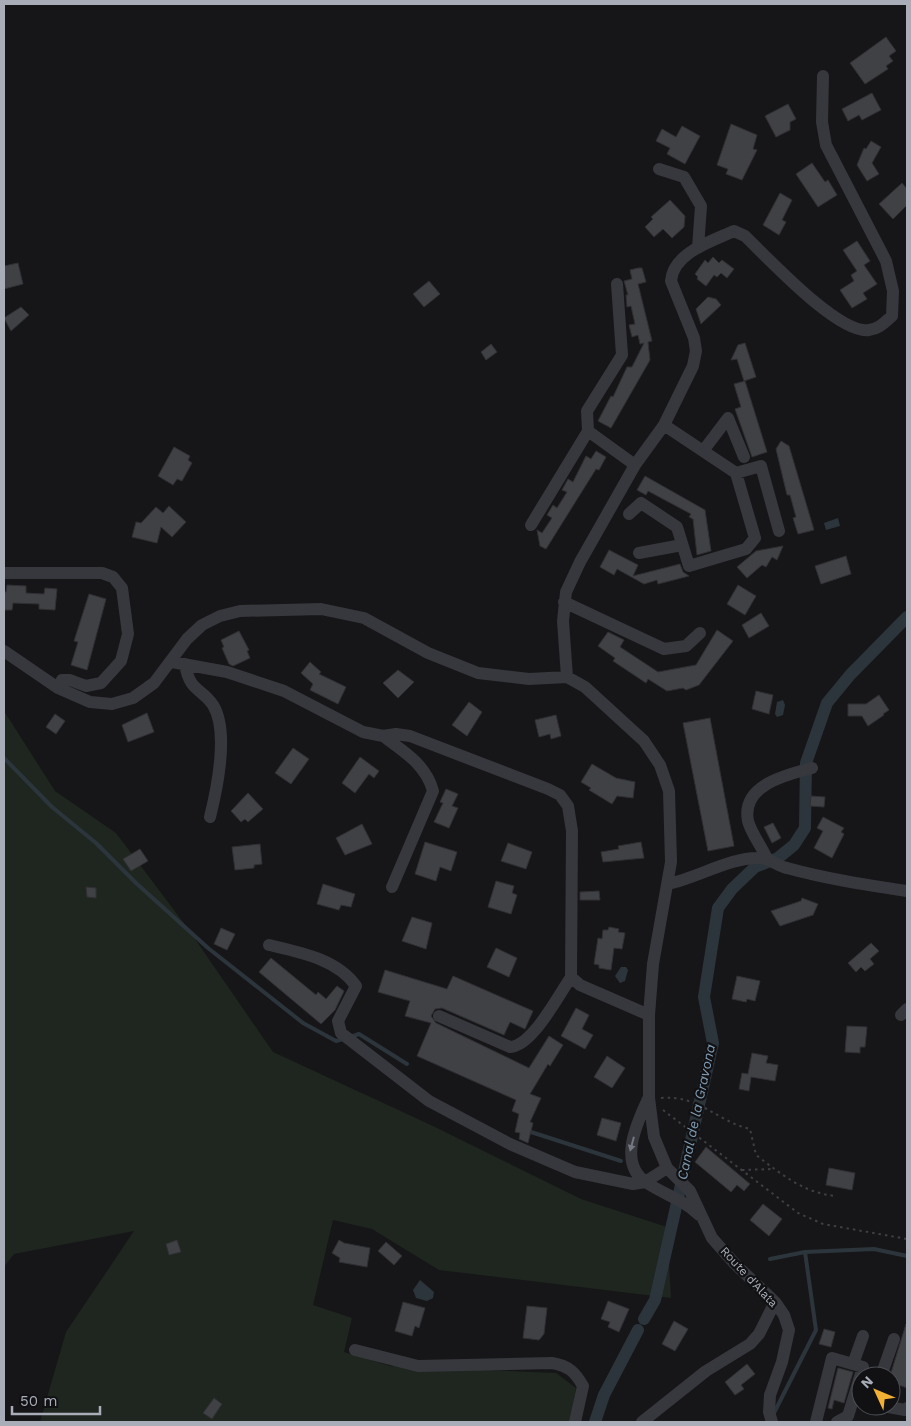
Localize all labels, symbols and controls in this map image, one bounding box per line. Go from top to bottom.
water label: Canal de la Gravona [674,1042,718,1181]
one-way arrow [628,1136,636,1152]
street label: Route d'Alata [717,1244,781,1310]
north arrow [851,1366,901,1416]
text: N [857,1373,876,1391]
scale bar [12,1384,100,1416]
text: 50 m [20,1392,57,1410]

